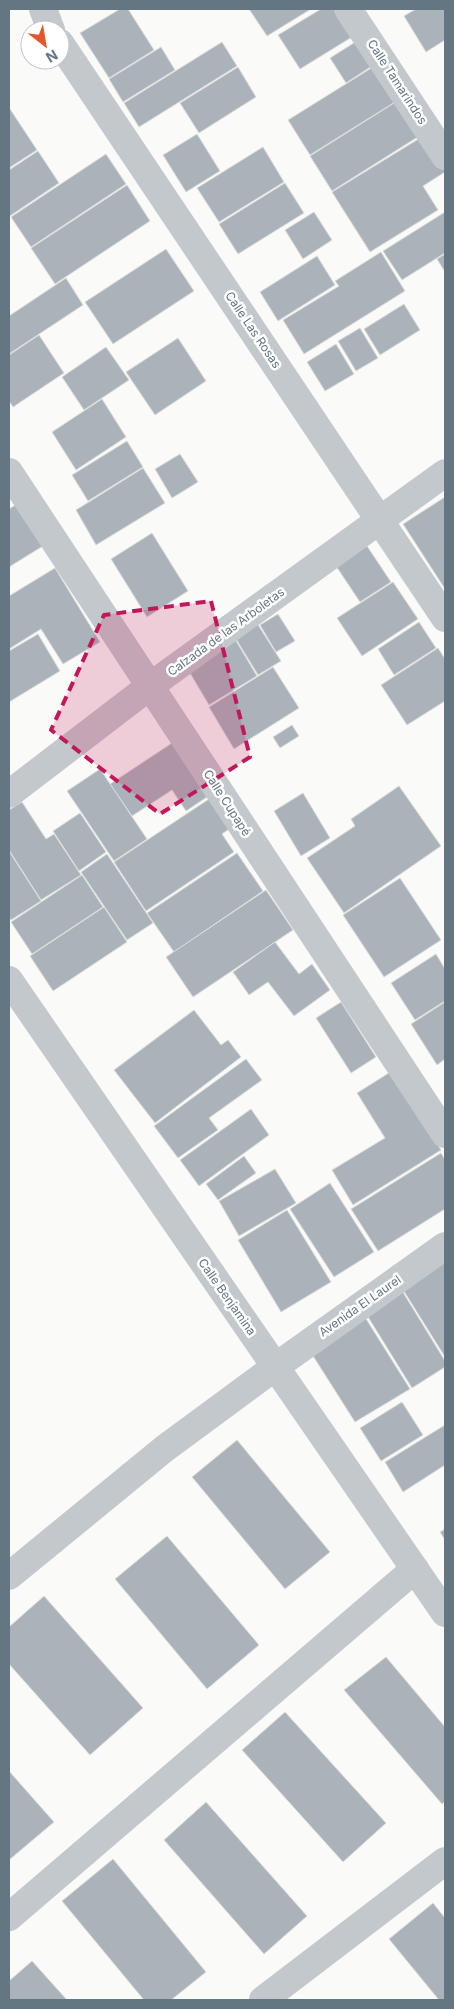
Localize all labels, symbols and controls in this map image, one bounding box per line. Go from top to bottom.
north arrow [20,20,70,70]
street label: Calle Tamarindos [364,36,430,127]
text: N [43,47,61,67]
street label: Calle Las Rosas [222,289,285,371]
street label: Calzada de las Arboletas [164,584,287,679]
street label: Calle Cupapé [200,767,254,839]
street label: Calle Benjamina [195,1255,260,1338]
street label: Avenida El Laurel [316,1272,404,1339]

